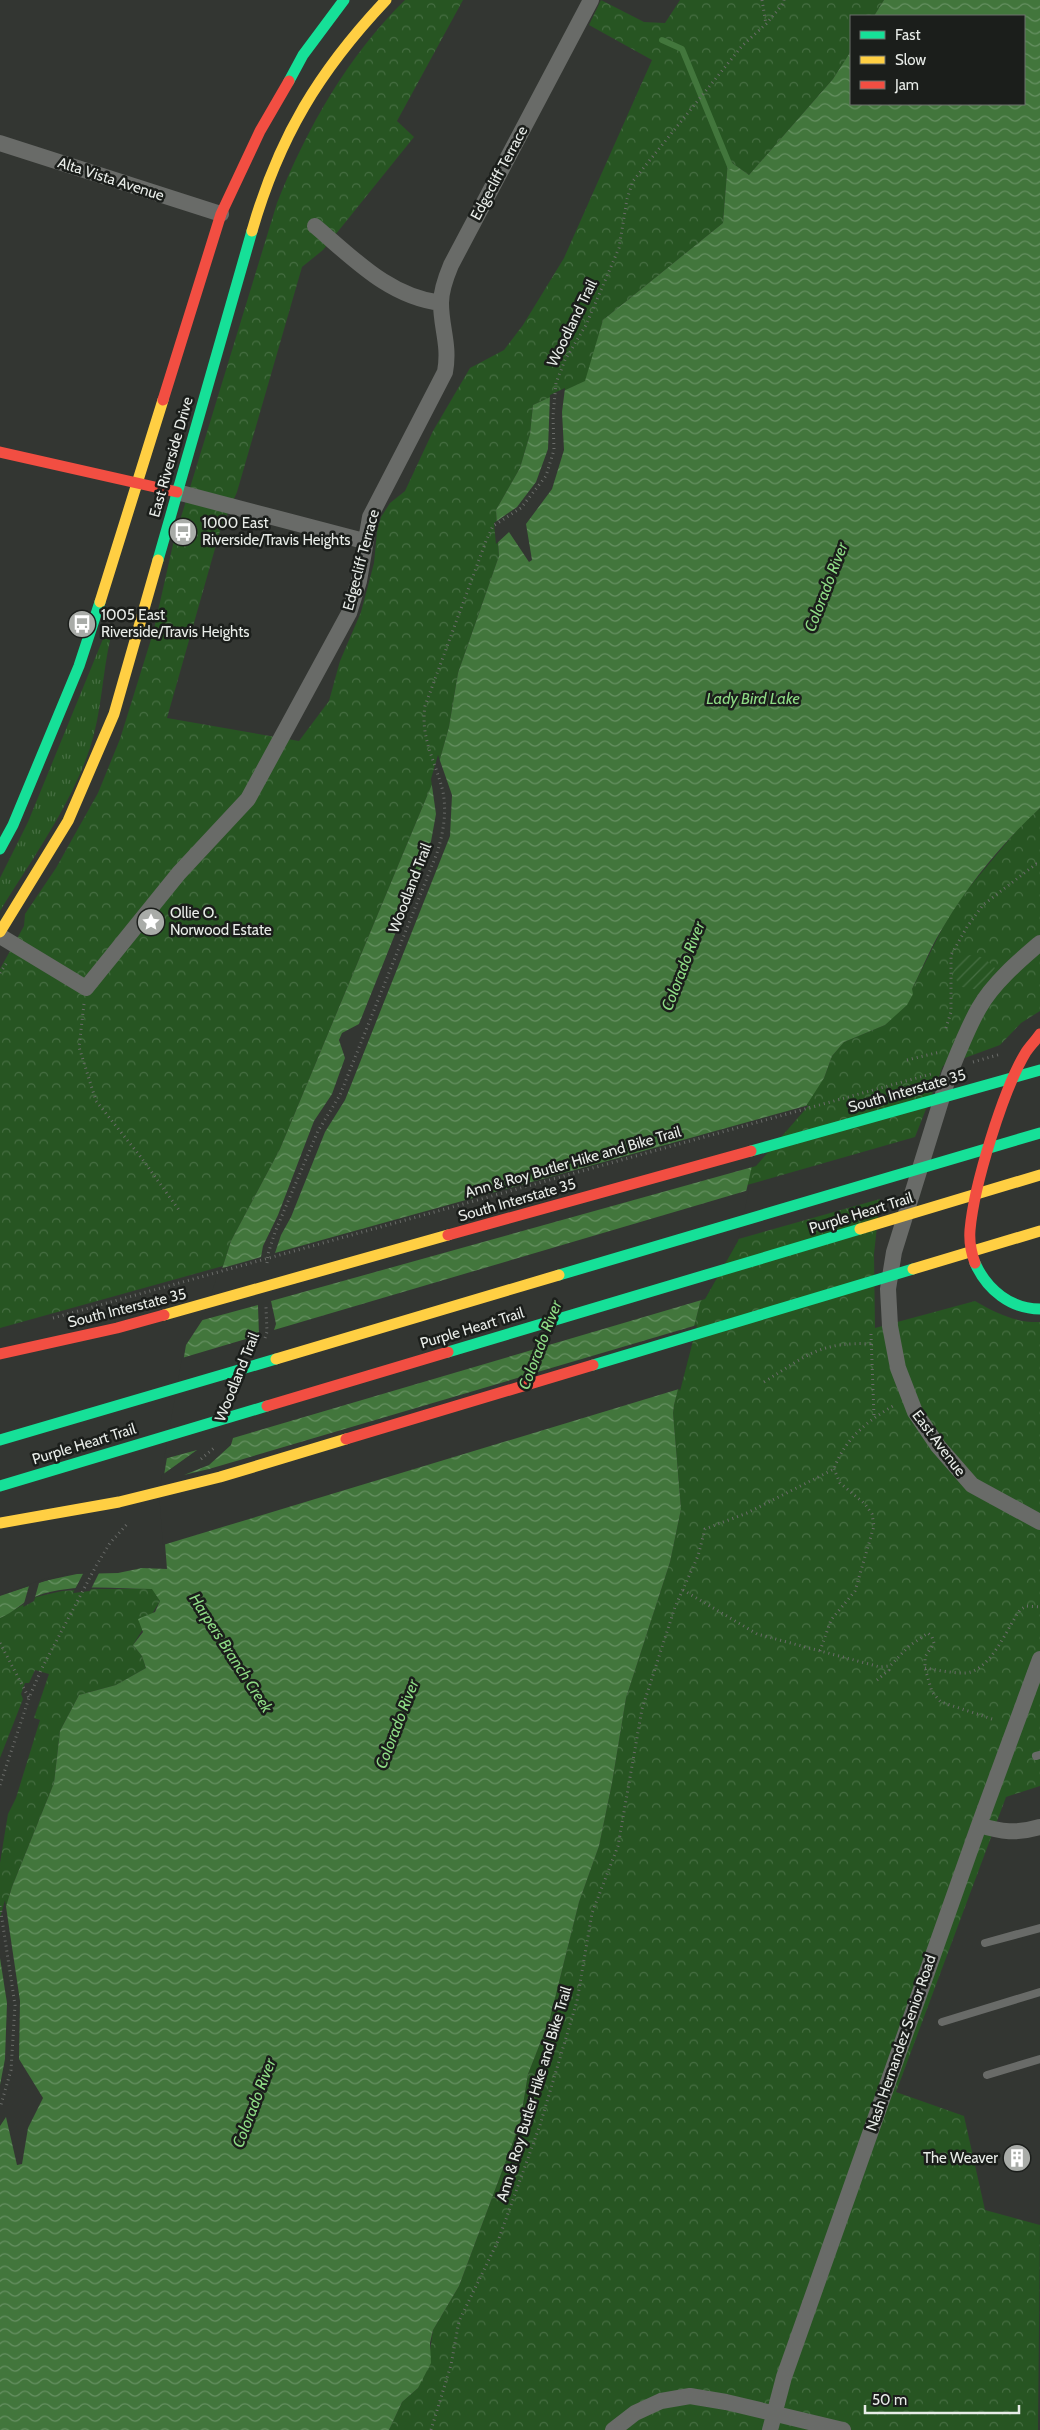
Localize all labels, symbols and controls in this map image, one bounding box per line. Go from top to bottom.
legend [850,15,1025,105]
text: Fast [895,26,920,44]
text: Slow [895,51,926,69]
text: Jam [894,76,919,94]
street label: Edgecliff Terrace [467,123,531,223]
street label: Alta Vista Avenue [56,153,167,205]
street label: Woodland Trail [543,276,601,369]
street label: East Riverside Drive [145,394,197,519]
street label: Edgecliff Terrace [339,507,383,612]
place label: 1000 East Riverside/Travis Heights [202,514,350,549]
bus stop icon: 1000 East Riverside/Travis Heights [168,517,198,547]
water label: Colorado River [800,539,852,634]
place label: 1005 East Riverside/Travis Heights [101,606,249,641]
bus stop icon: 1005 East Riverside/Travis Heights [67,609,97,639]
water label: Lady Bird Lake [706,689,800,708]
street label: Woodland Trail [385,840,435,935]
place label: Ollie O. Norwood Estate [170,904,272,939]
place icon: Ollie O. Norwood Estate [136,907,166,937]
water label: Colorado River [657,918,709,1013]
street label: South Interstate 35 [846,1066,968,1116]
street label: Ann & Roy Butler Hike and Bike Trail [463,1122,684,1202]
street label: South Interstate 35 [456,1175,578,1225]
street label: Purple Heart Trail [807,1189,916,1237]
street label: South Interstate 35 [66,1285,188,1331]
water label: Colorado River [514,1297,566,1392]
street label: Purple Heart Trail [418,1304,527,1352]
street label: Woodland Trail [211,1329,263,1424]
street label: East Avenue [908,1407,970,1480]
street label: Purple Heart Trail [30,1420,139,1468]
water label: Harpers Branch Creek [185,1590,277,1717]
water label: Colorado River [371,1676,423,1771]
street label: Nash Hernandez Senior Road [862,1952,940,2134]
street label: Ann & Roy Butler Hike and Bike Trail [493,1984,575,2204]
water label: Colorado River [228,2055,280,2150]
building icon: The Weaver [1002,2143,1032,2173]
place label: The Weaver [923,2149,998,2167]
scale bar [865,2382,1019,2414]
text: 50 m [872,2391,907,2409]

